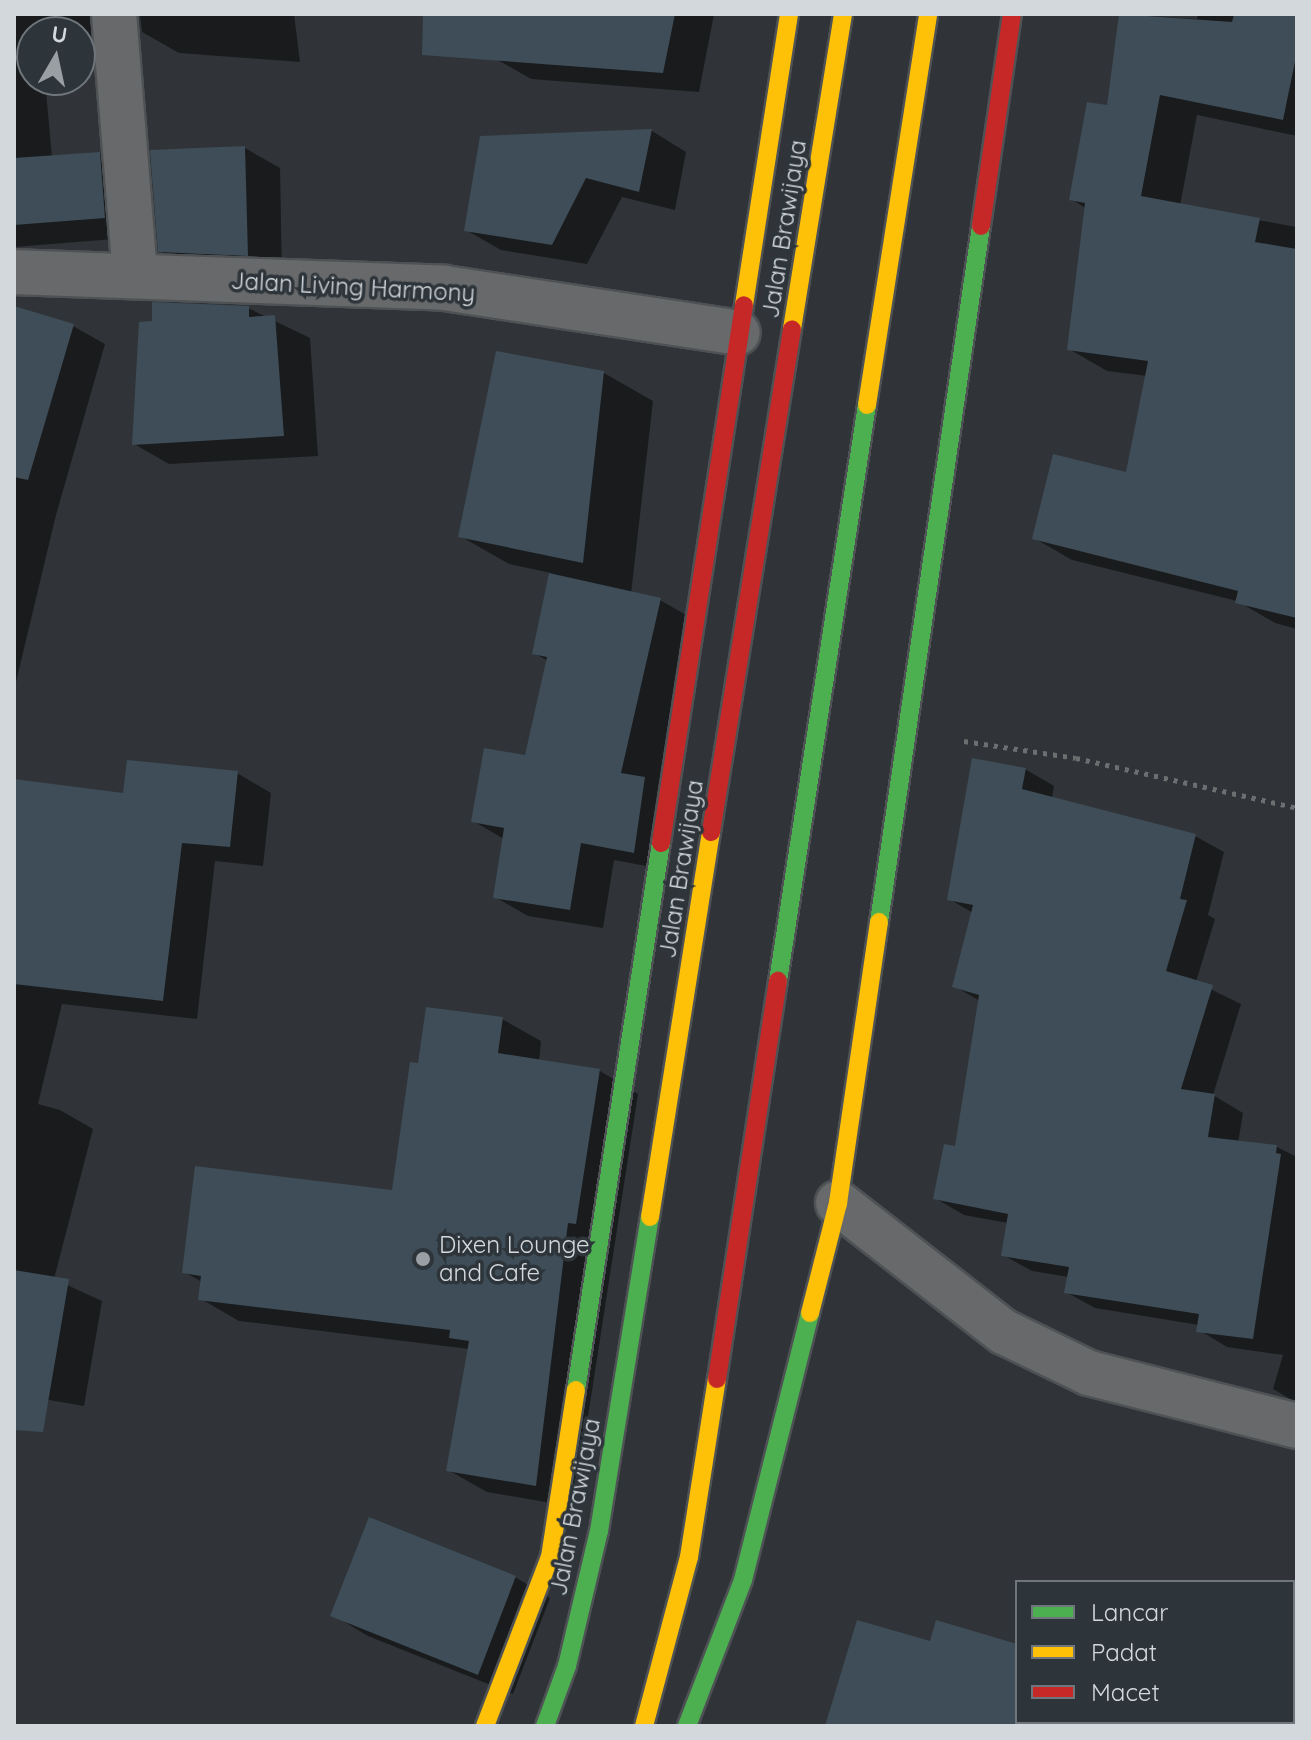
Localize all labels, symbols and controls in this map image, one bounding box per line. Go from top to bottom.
north arrow [16,16,96,96]
text: U [50,19,69,49]
street label: Jalan Brawijaya [756,138,812,320]
street label: Jalan Living Harmony [230,266,476,308]
street label: Jalan Brawijaya [653,778,709,960]
place label: Dixen Lounge and Cafe [439,1231,590,1287]
marker: Dixen Lounge and Cafe [414,1250,432,1268]
street label: Jalan Brawijaya [544,1416,606,1598]
legend [1015,1580,1295,1724]
text: Lancar [1091,1597,1168,1627]
text: Padat [1091,1637,1157,1667]
text: Macet [1091,1677,1160,1707]

